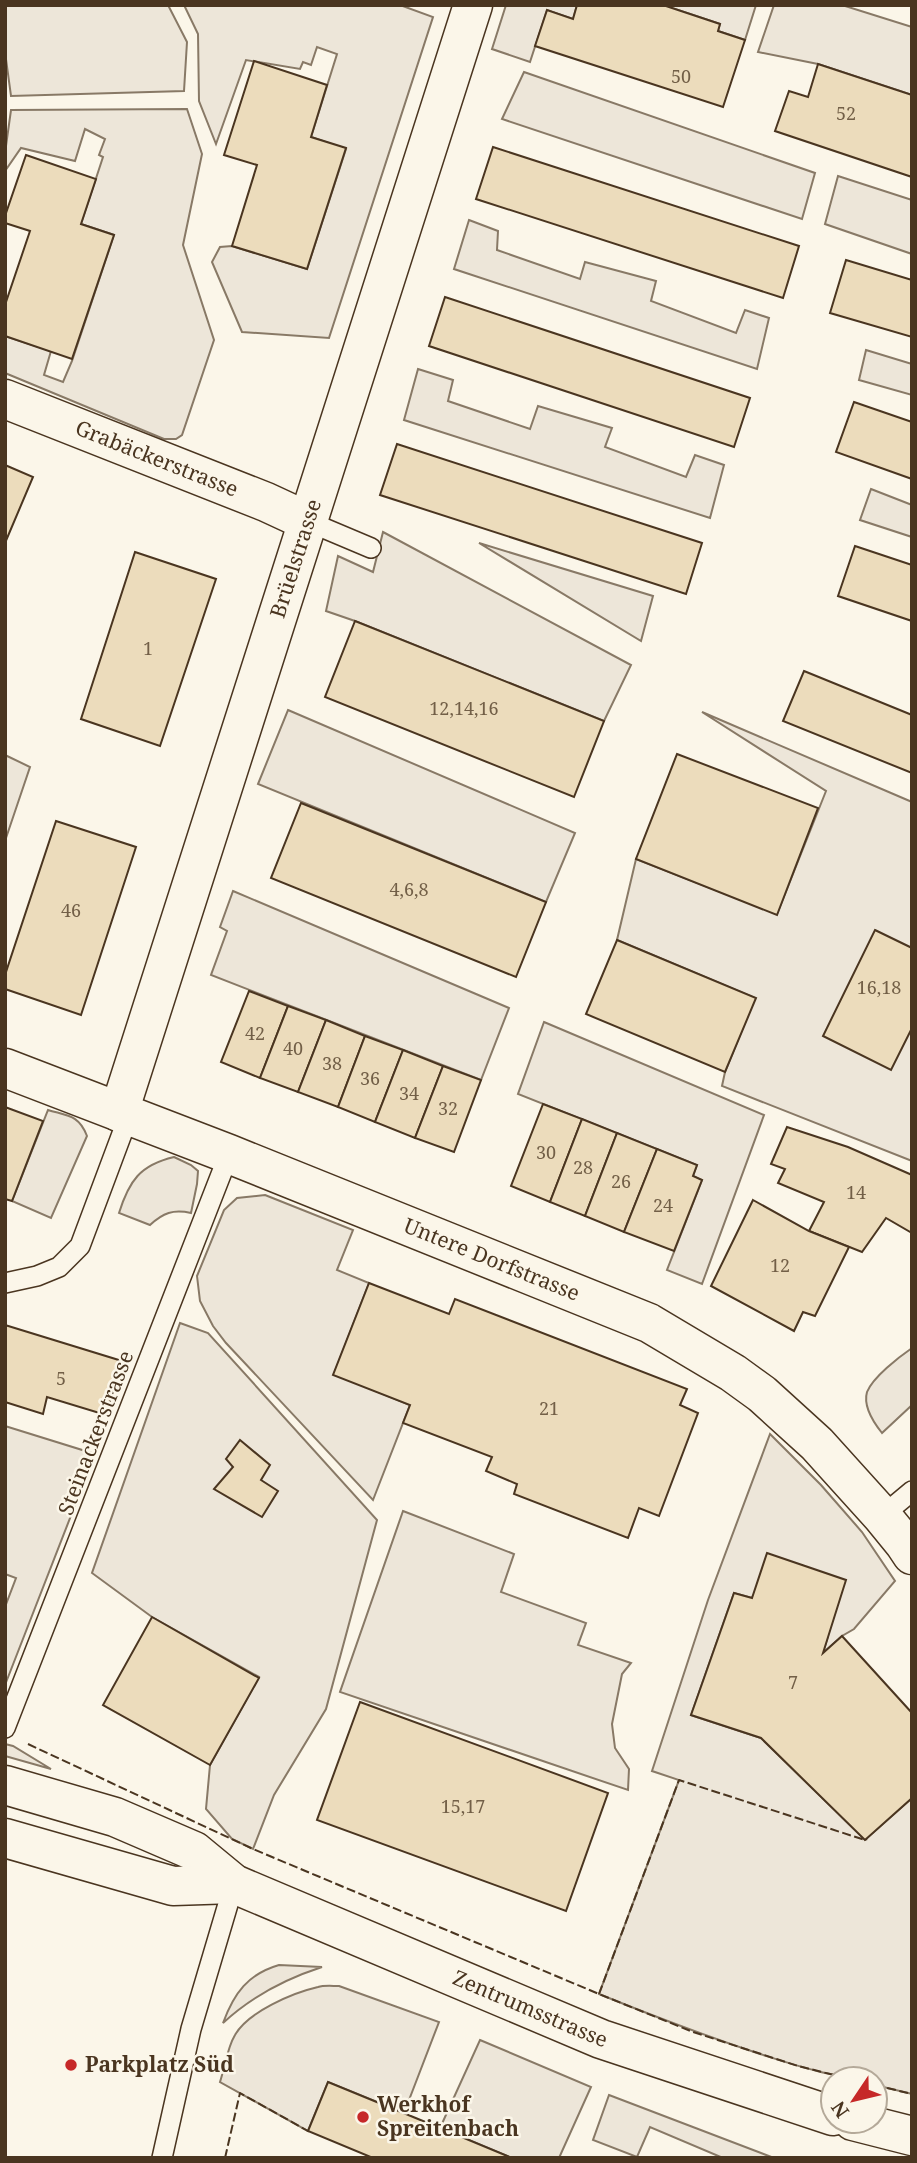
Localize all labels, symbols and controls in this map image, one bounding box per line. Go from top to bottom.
house number: 50 [671,64,691,88]
house number: 52 [836,101,856,125]
street label: Grabäckerstrasse [71,413,243,503]
street label: Brüelstrasse [263,495,327,621]
house number: 1 [143,636,153,660]
house number: 12,14,16 [429,696,499,720]
house number: 4,6,8 [389,877,429,901]
house number: 46 [61,898,81,922]
house number: 16,18 [857,975,901,999]
house number: 42 [245,1021,265,1045]
house number: 40 [283,1036,303,1060]
house number: 38 [322,1051,342,1075]
house number: 36 [360,1066,380,1090]
house number: 34 [399,1081,419,1105]
house number: 32 [438,1096,458,1120]
house number: 30 [536,1140,556,1164]
house number: 28 [573,1155,593,1179]
house number: 26 [611,1169,631,1193]
house number: 14 [846,1180,866,1204]
house number: 24 [653,1193,673,1217]
street label: Untere Dorfstrasse [400,1211,584,1307]
house number: 12 [770,1253,790,1277]
street label: Steinackerstrasse [51,1346,139,1519]
house number: 5 [56,1366,66,1390]
house number: 21 [539,1396,559,1420]
house number: 7 [788,1670,798,1694]
house number: 15,17 [441,1794,485,1818]
street label: Zentrumsstrasse [449,1963,611,2053]
place label: Parkplatz Süd [85,2050,234,2078]
marker: Parkplatz Süd [63,2057,79,2073]
north arrow [819,2065,889,2135]
place label: Werkhof Spreitenbach [377,2090,519,2142]
text: N [825,2096,855,2123]
marker: Werkhof Spreitenbach [355,2109,371,2125]

